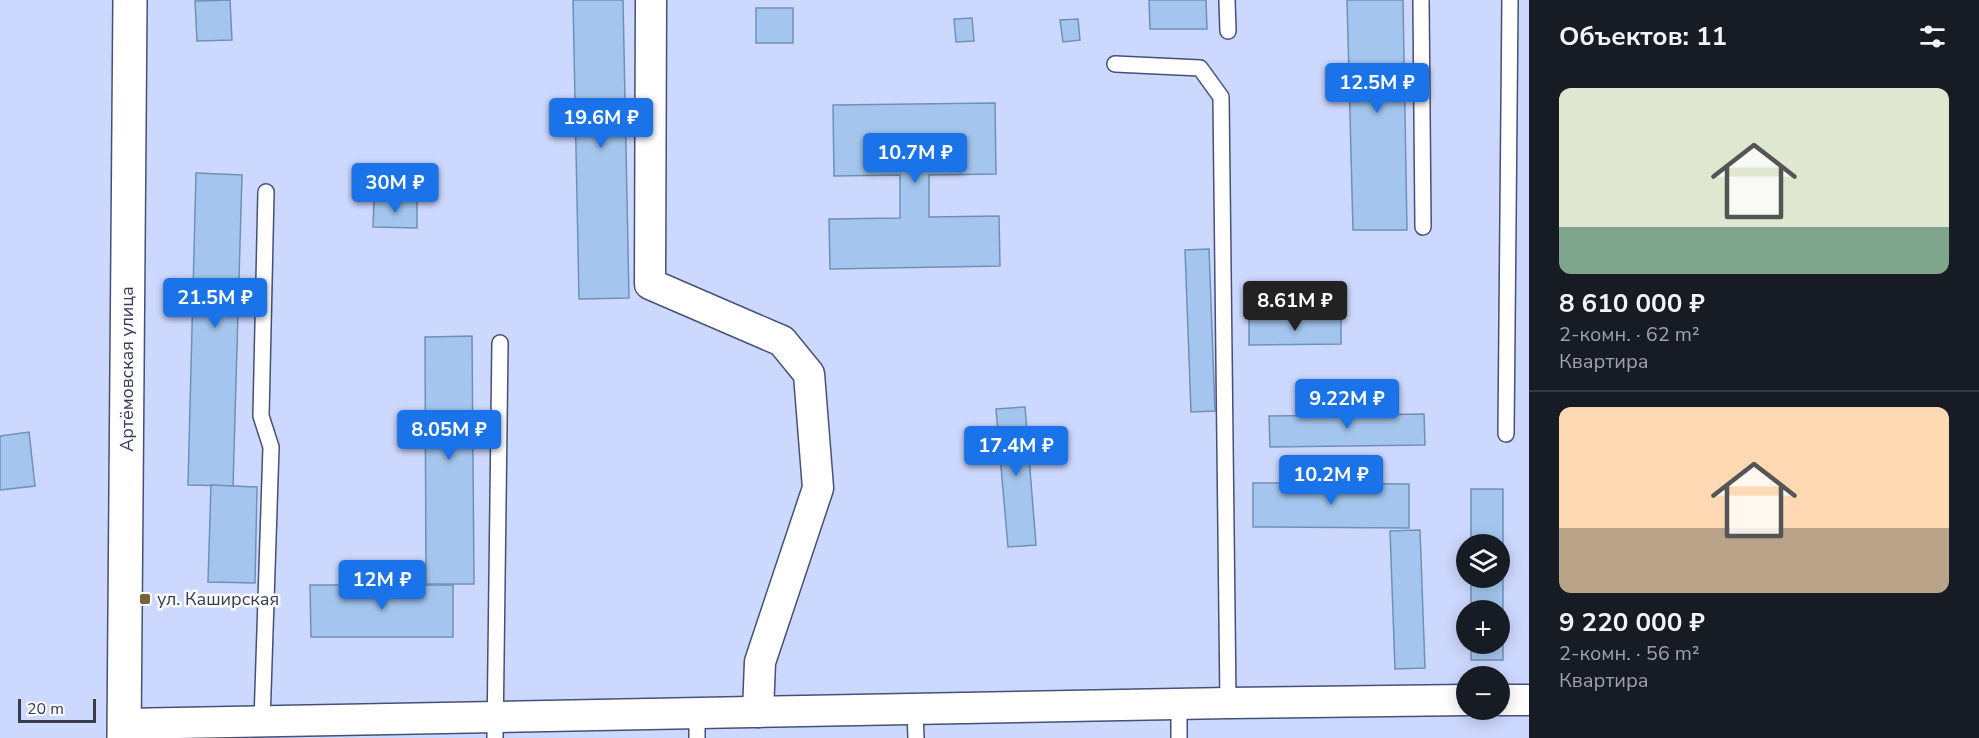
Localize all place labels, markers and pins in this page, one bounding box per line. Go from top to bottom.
pin: 12.5M ₽ [1322,63,1432,114]
pin: 19.6M ₽ [546,98,656,149]
pin: 10.7M ₽ [860,133,970,184]
pin: 30M ₽ [353,163,437,214]
pin: 21.5M ₽ [160,278,270,329]
pin: 8.61M ₽ [1240,281,1350,332]
pin: 9.22M ₽ [1292,379,1402,430]
pin: 8.05M ₽ [394,410,504,461]
pin: 17.4M ₽ [961,426,1071,477]
pin: 10.2M ₽ [1276,455,1386,506]
pin: 12M ₽ [340,560,424,611]
place label: ул. Каширская [157,587,279,611]
marker: ул. Каширская [138,592,152,606]

